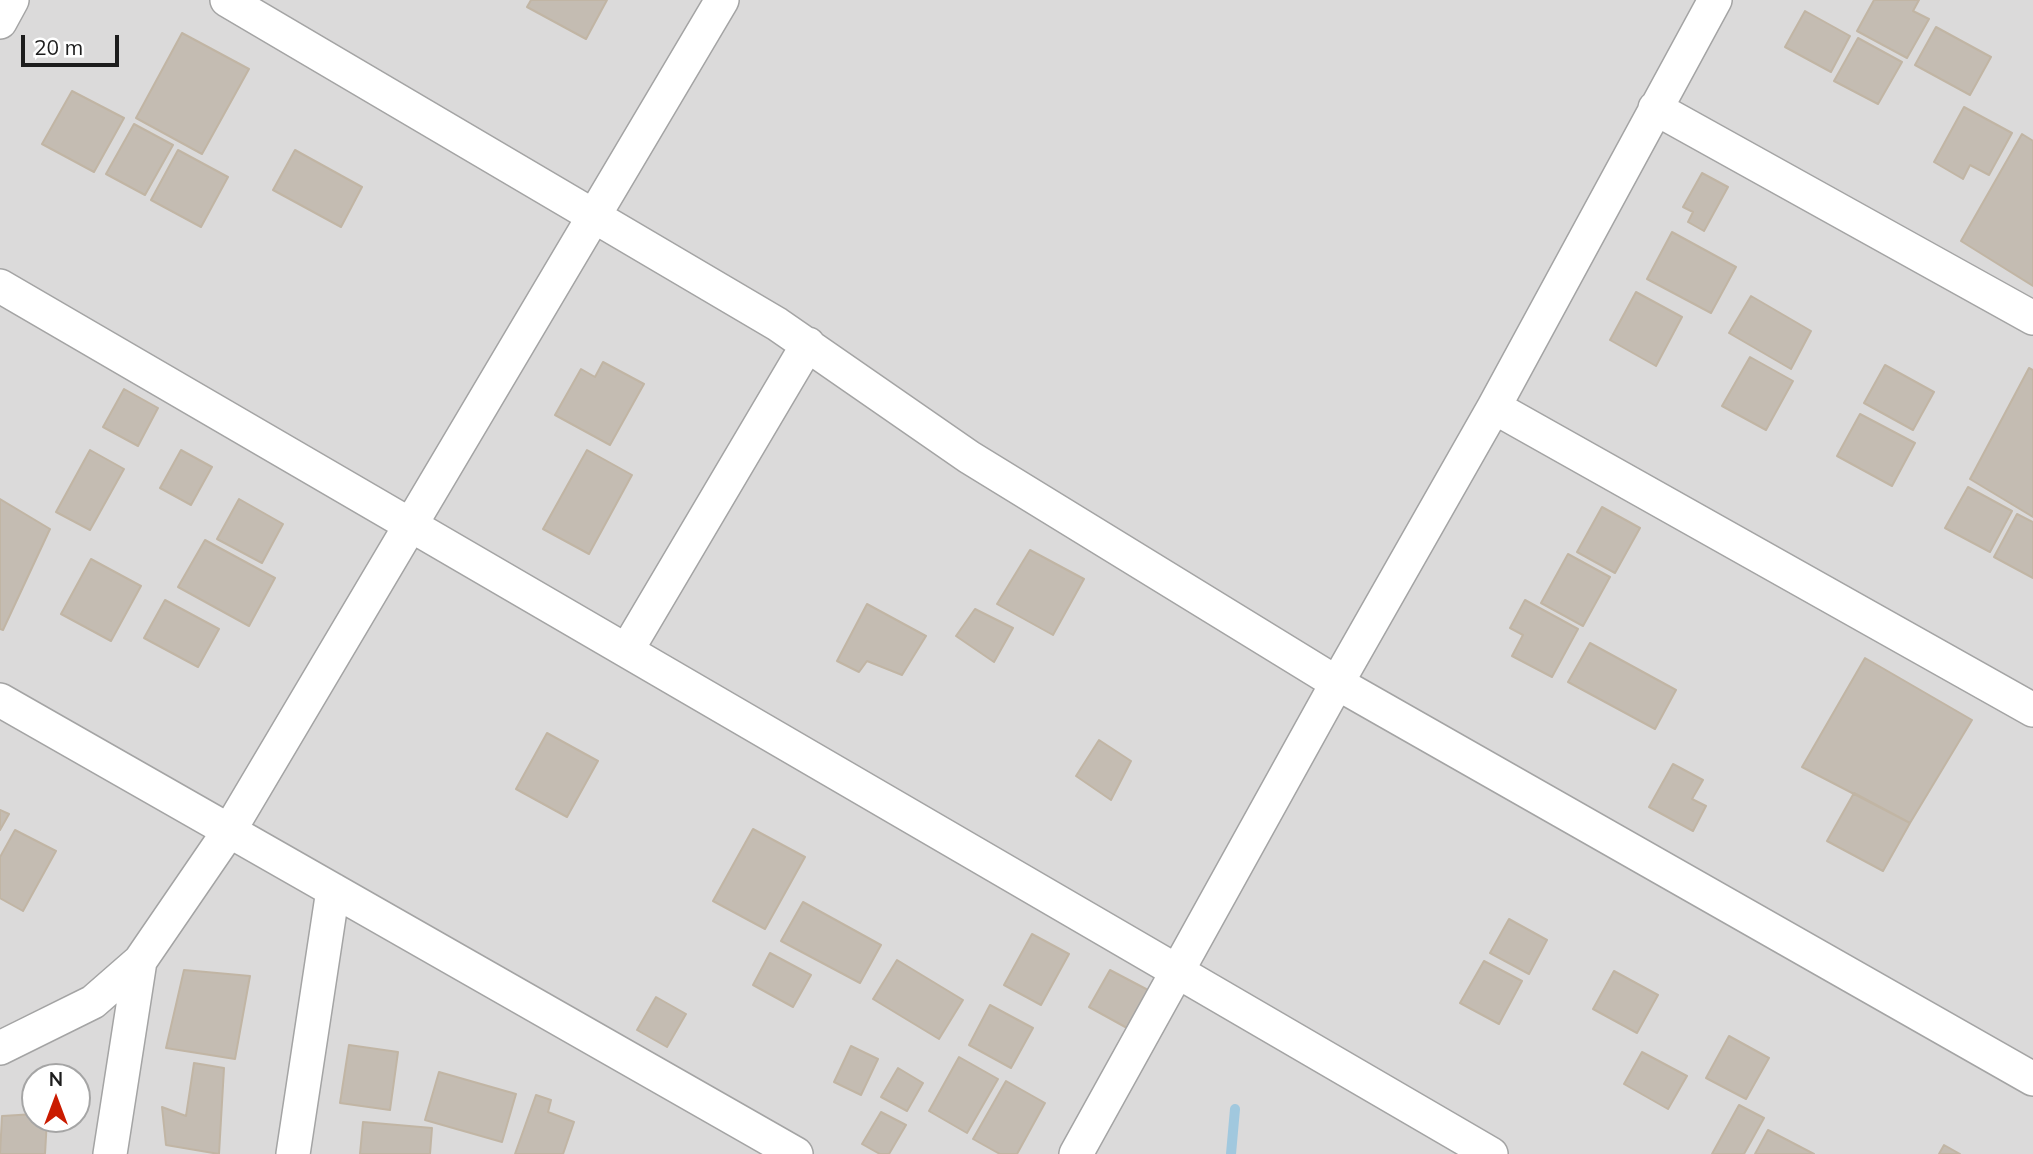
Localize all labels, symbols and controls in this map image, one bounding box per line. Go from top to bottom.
scale bar [24,21,122,65]
text: 20 m [34,34,83,60]
north arrow [21,1063,91,1133]
text: N [49,1067,63,1091]

